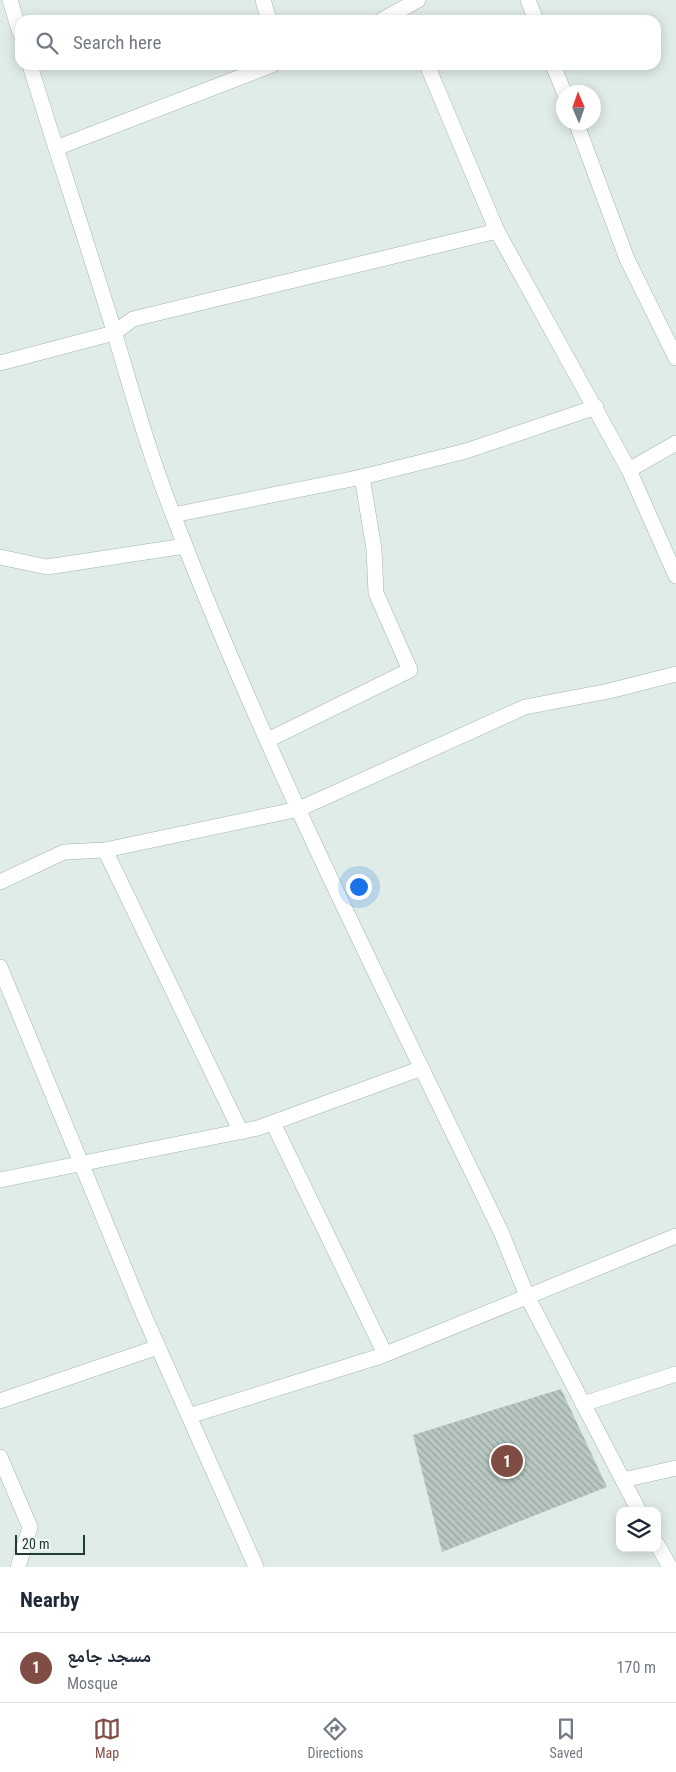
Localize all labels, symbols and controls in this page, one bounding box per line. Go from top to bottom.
search box [15,15,661,70]
icon: search [33,29,61,57]
text: Search here [73,31,161,54]
north arrow [556,85,601,130]
your location [346,874,372,900]
pin: 1 [491,1442,523,1480]
map controls [616,1507,661,1552]
button: layers [616,1507,661,1552]
scale bar [15,1532,85,1555]
text: 20 m [22,1536,50,1552]
text: Nearby [20,1588,79,1612]
text: مسجد جامع [67,1644,151,1667]
text: 1 [32,1658,40,1677]
text: 170 m [617,1658,656,1677]
text: Mosque [67,1674,118,1693]
tab: Map [93,1715,121,1761]
tab: Directions [307,1715,363,1761]
tab: Saved [550,1715,583,1761]

